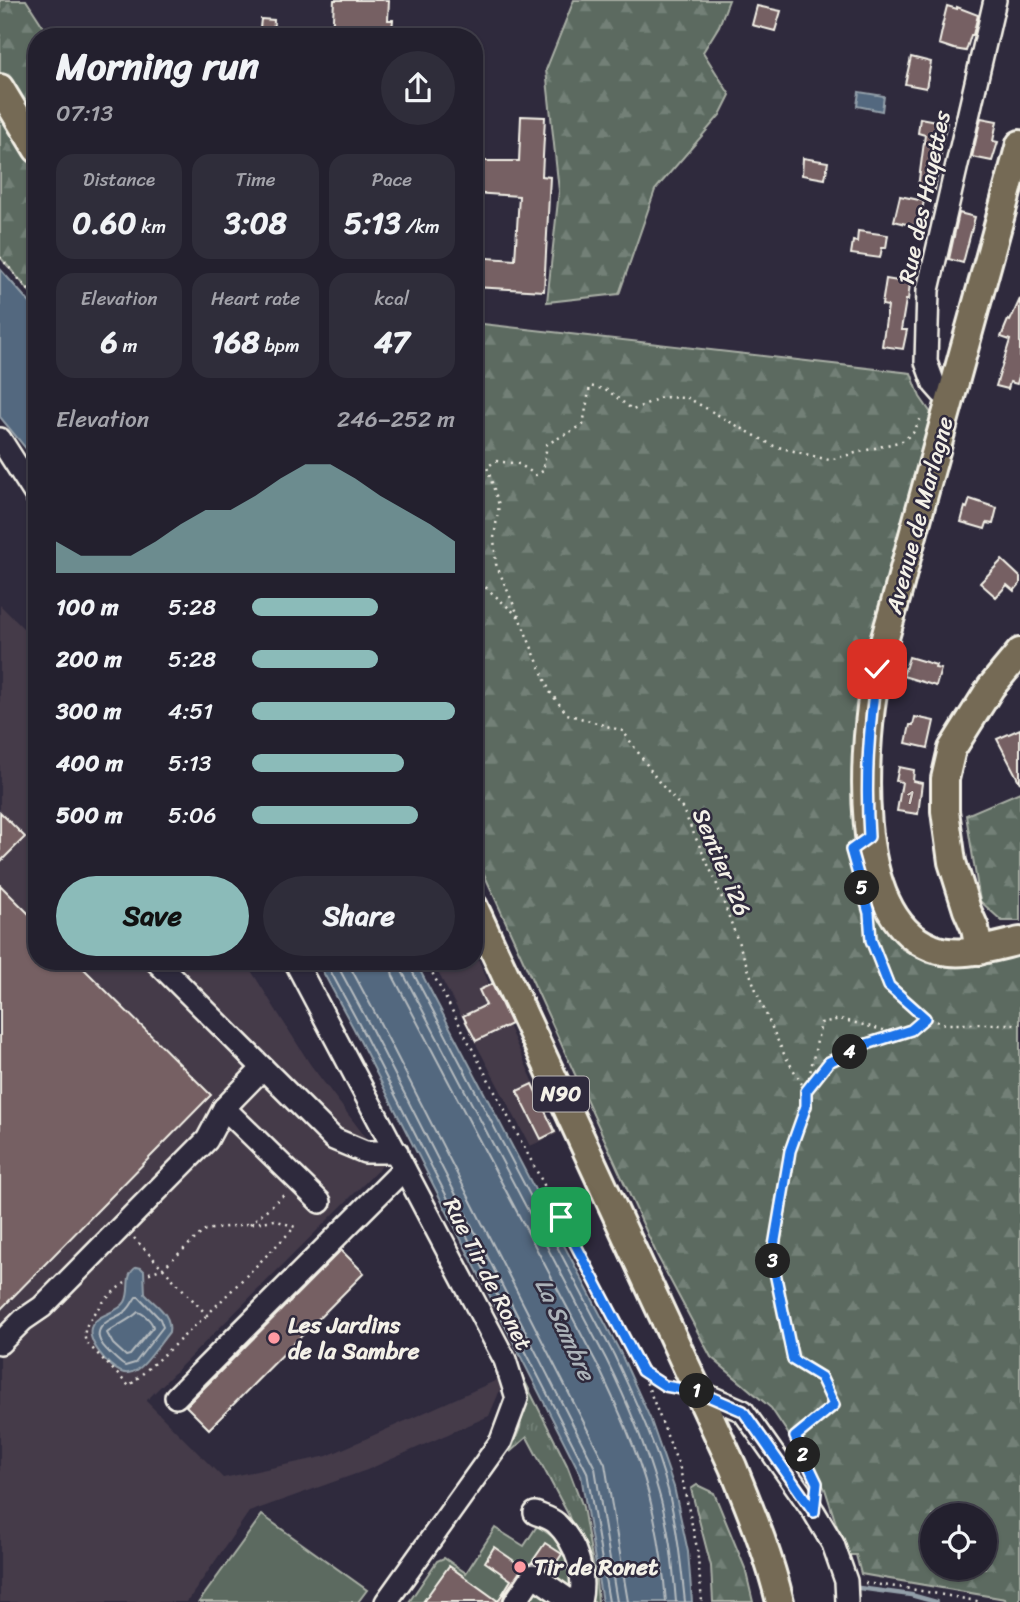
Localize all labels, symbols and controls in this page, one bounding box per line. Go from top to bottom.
text: Morning run [56,33,259,100]
button: share [381,51,455,125]
text: 07:13 [56,93,113,134]
street label: Rue des Hayettes [886,106,963,287]
text: Distance [83,163,155,196]
text: Time [235,163,276,196]
text: Pace [372,163,412,196]
text: 0.60 [72,196,136,250]
text: 3:08 [224,196,287,250]
text: 5:13 [344,196,401,250]
text: km [136,210,166,243]
text: /km [401,210,440,243]
text: Elevation [81,282,158,315]
text: Heart rate [211,282,300,315]
text: kcal [375,282,409,315]
text: 6 [101,315,118,369]
text: 168 [211,315,259,369]
text: 47 [374,315,410,369]
text: m [118,329,137,362]
text: bpm [259,329,299,362]
text: Elevation [56,399,149,440]
text: 246–252 m [337,399,455,440]
street label: Avenue de Marlagne [873,412,966,619]
text: 100 m [56,587,119,628]
text: 5:28 [168,587,216,628]
text: 200 m [56,639,122,680]
text: 5:28 [168,639,216,680]
pin [847,639,907,699]
icon: check [858,650,896,688]
text: 300 m [56,691,121,732]
text: 4:51 [168,691,213,732]
text: 400 m [56,743,123,784]
text: 5:13 [168,743,212,784]
house number: 1 [906,781,914,814]
text: 500 m [56,795,123,836]
text: 5:06 [168,795,217,836]
street label: Sentier i26 [680,802,763,923]
pin: 5 [844,870,880,906]
text: 5 [856,871,867,904]
button: Save [56,876,249,956]
button: Share [263,876,455,956]
pin: 4 [832,1034,868,1070]
text: 4 [844,1035,855,1068]
road number: N90 [533,1076,589,1112]
pin [531,1187,591,1247]
street label: Rue Tir de Ronet [431,1190,544,1358]
icon: arrive [542,1198,580,1236]
pin: 3 [756,1244,790,1278]
text: 3 [767,1244,778,1277]
water label: La Sambre [523,1271,608,1390]
place label: Les Jardins de la Sambre [288,1305,420,1372]
marker: Les Jardins de la Sambre [266,1330,282,1346]
pin: 1 [680,1374,714,1408]
text: 1 [692,1374,701,1407]
pin: 2 [786,1438,820,1472]
text: 2 [797,1438,808,1471]
map controls [920,1503,997,1580]
button: locate [920,1503,997,1580]
place label: Tir de Ronet [534,1547,658,1588]
marker: Tir de Ronet [512,1559,528,1575]

